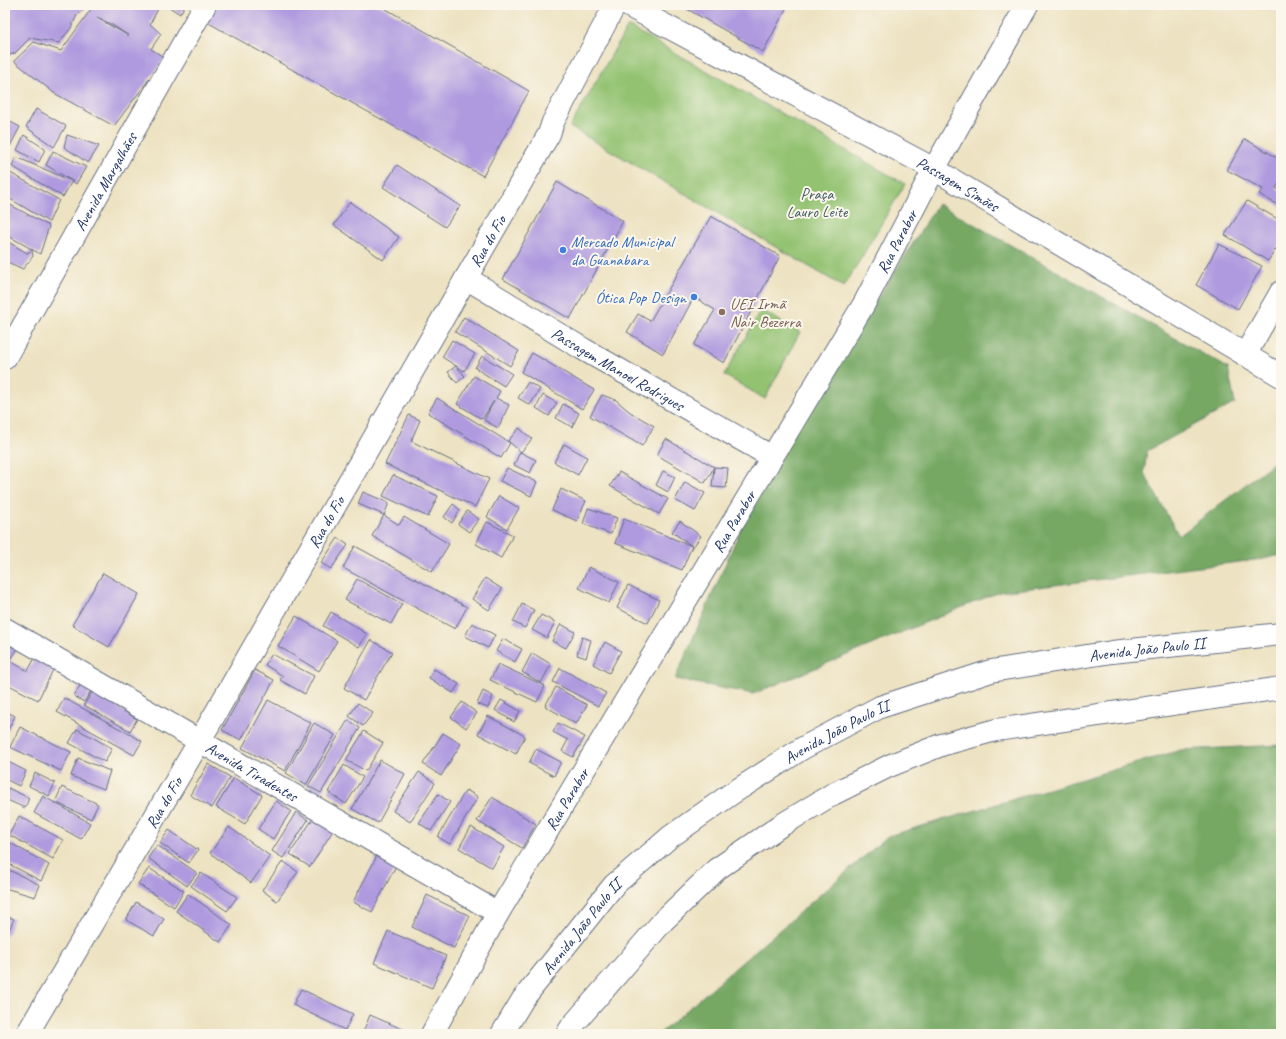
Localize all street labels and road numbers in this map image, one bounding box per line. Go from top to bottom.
street label: Avenida Margalhães [70,128,142,234]
street label: Passagem Simões [913,153,1003,217]
street label: Rua Parabor [873,206,923,277]
street label: Rua do Fio [466,210,512,271]
street label: Passagem Manoel Rodrigues [548,323,689,416]
street label: Rua Parabor [708,486,761,556]
street label: Rua do Fio [304,491,351,552]
street label: Avenida João Paulo II [1088,633,1210,666]
street label: Avenida João Paulo II [781,695,895,768]
street label: Avenida Tiradentes [202,738,302,807]
street label: Rua Parabor [541,764,594,834]
street label: Rua do Fio [141,771,188,832]
street label: Avenida João Paulo II [538,872,628,979]

